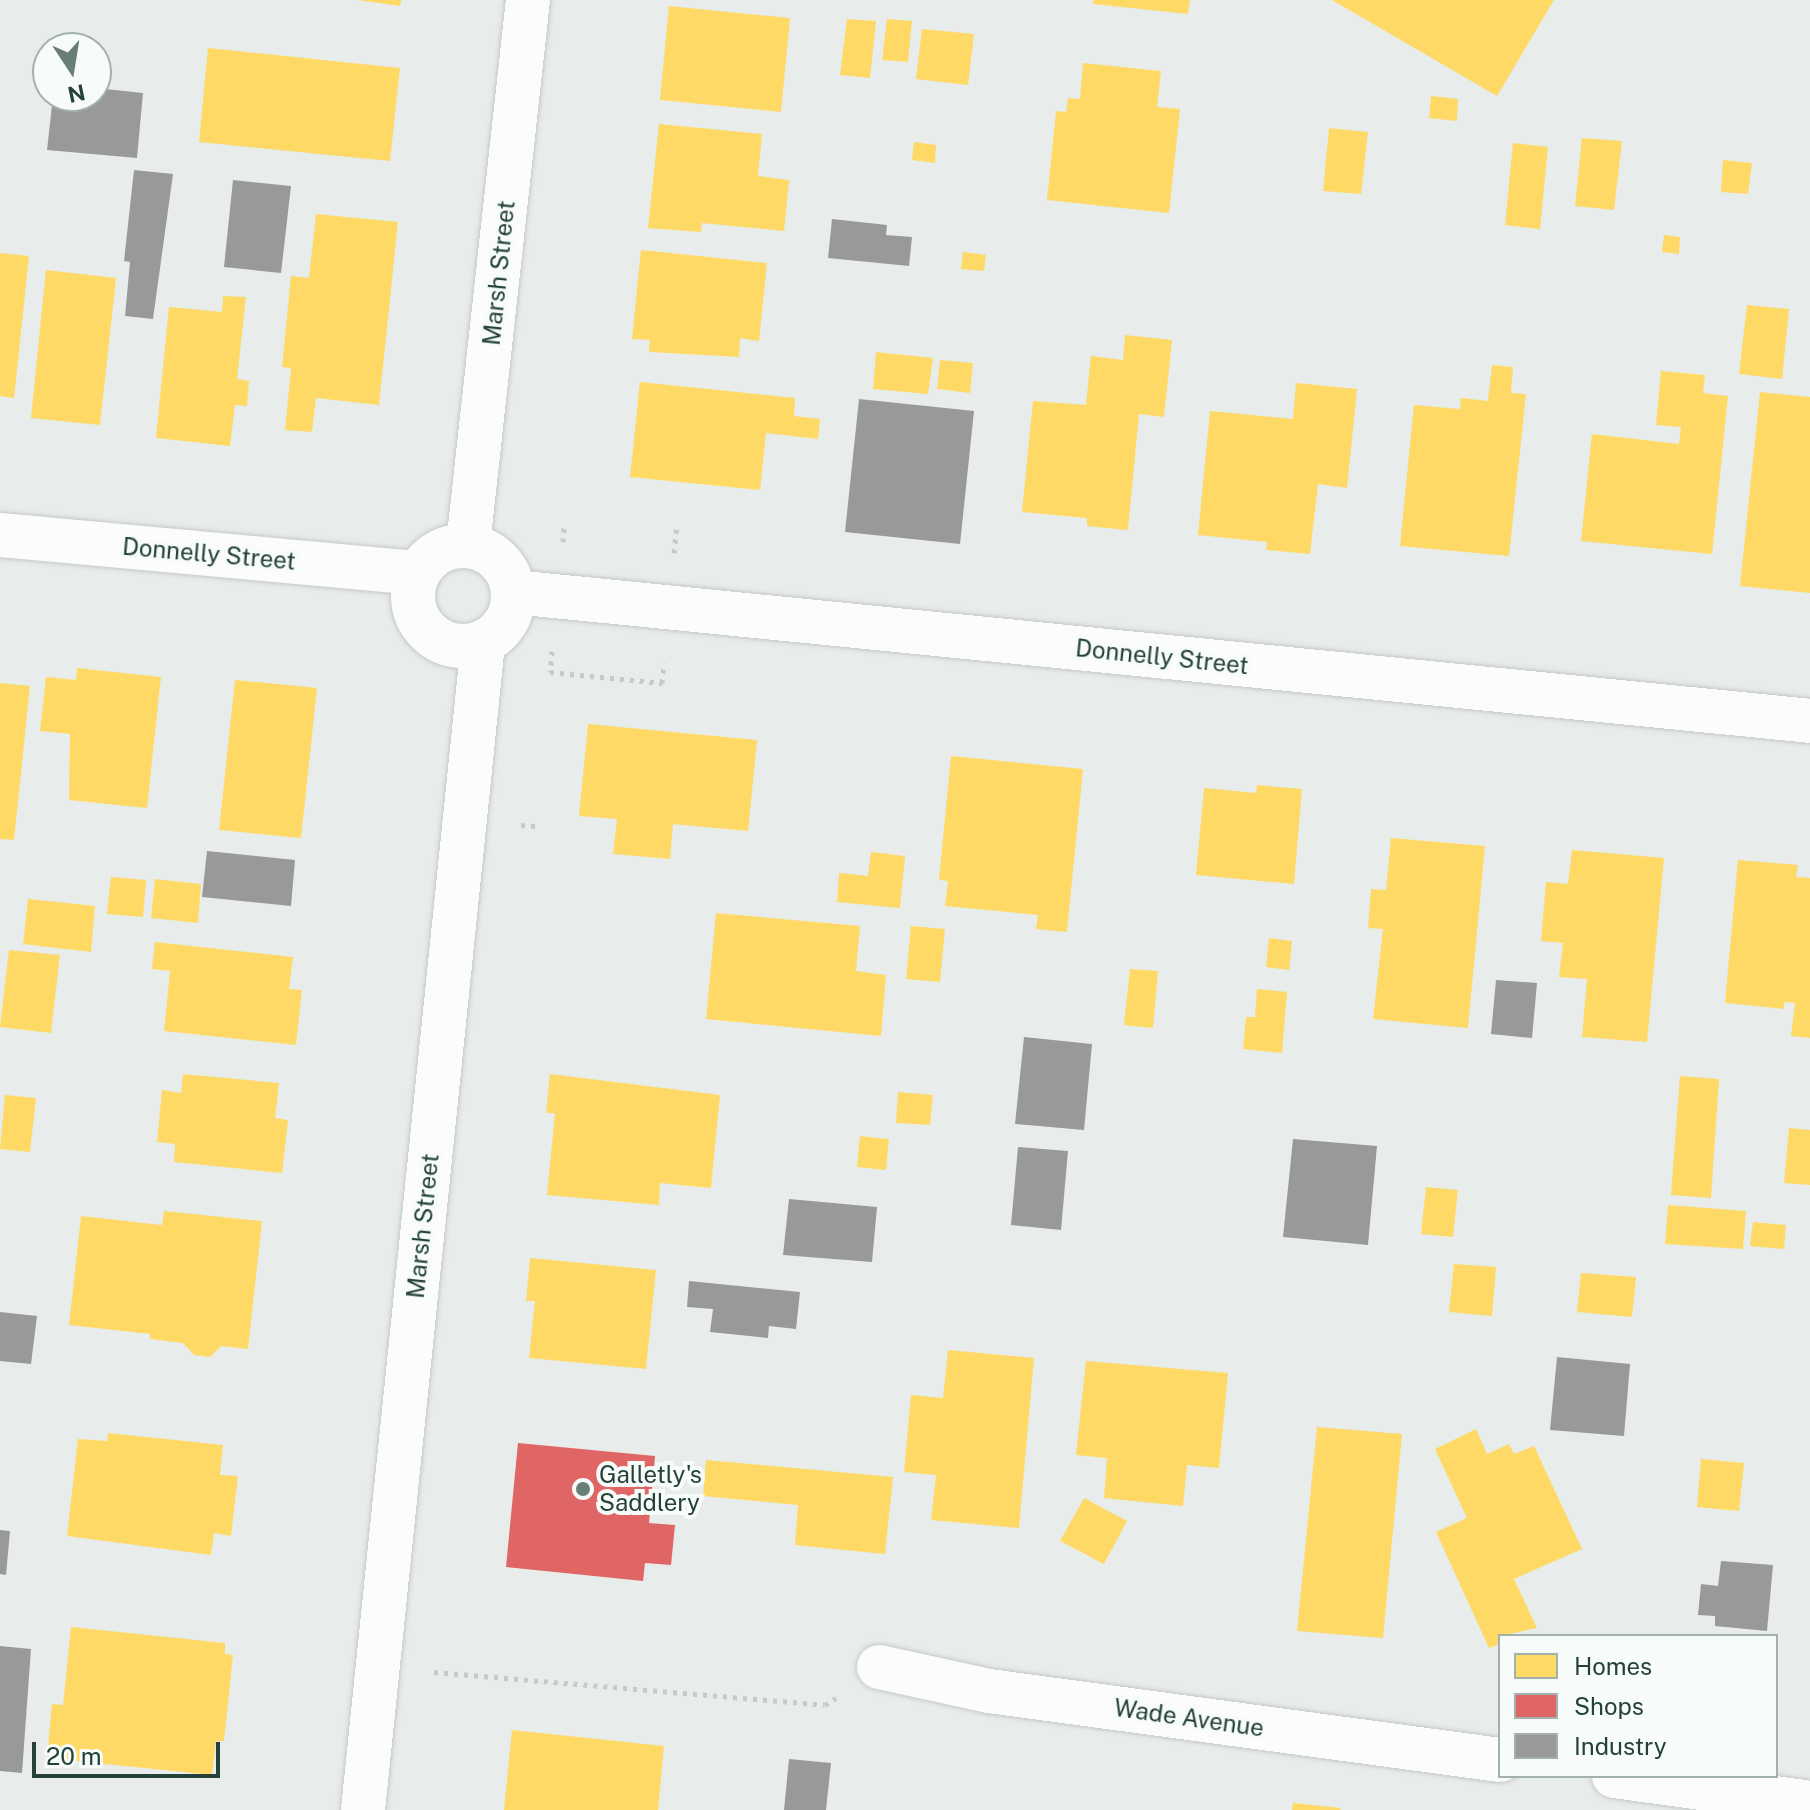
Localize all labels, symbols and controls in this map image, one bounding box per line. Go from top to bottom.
north arrow [32,32,112,112]
text: N [65,79,88,108]
street label: Marsh Street [477,199,521,347]
street label: Donnelly Street [121,532,297,576]
street label: Donnelly Street [1074,634,1250,680]
street label: Marsh Street [401,1152,445,1300]
place label: Galletly's Saddlery [599,1461,702,1517]
marker: Galletly's Saddlery [574,1480,592,1498]
legend [1498,1634,1778,1778]
text: Homes [1574,1652,1652,1680]
text: Shops [1574,1692,1644,1720]
street label: Wade Avenue [1112,1693,1266,1743]
scale bar [36,1726,224,1776]
text: Industry [1574,1732,1667,1760]
text: 20 m [46,1742,102,1770]

